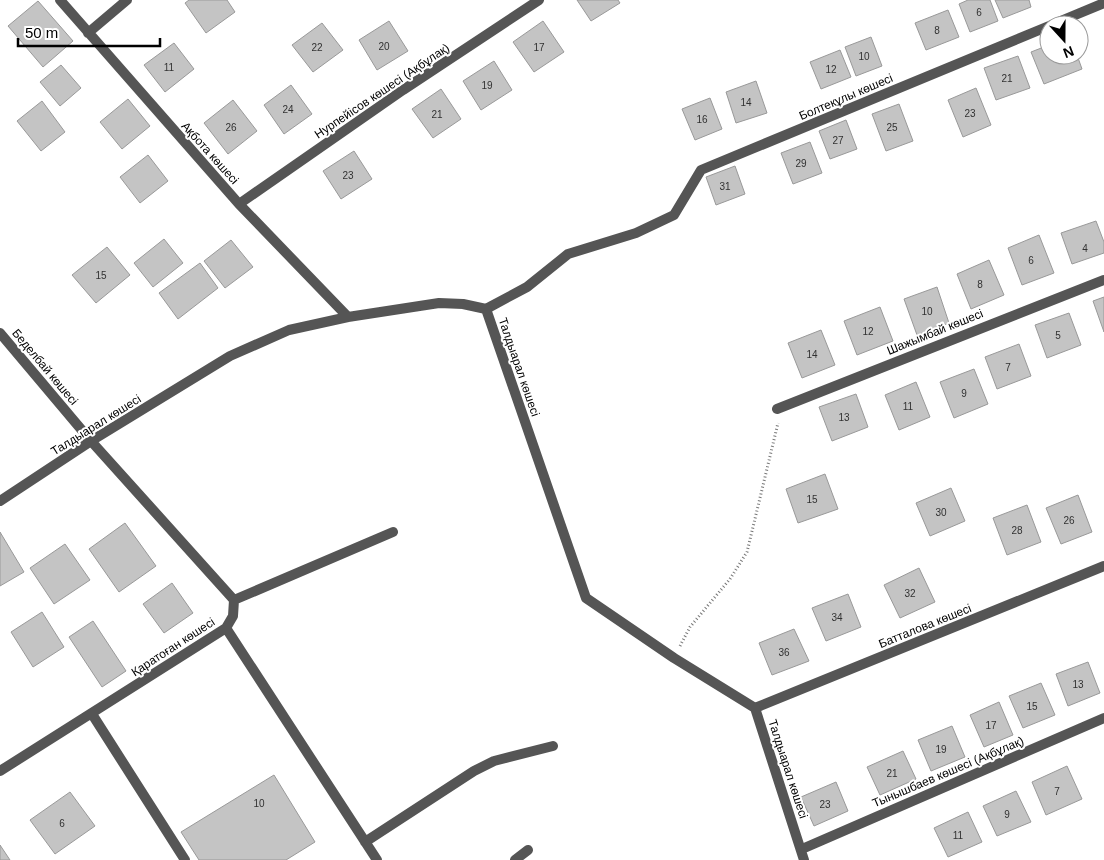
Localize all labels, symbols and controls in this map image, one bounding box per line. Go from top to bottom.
house number: 6 [976,7,982,18]
scale bar [18,15,160,47]
north arrow [1039,15,1089,65]
text: 50 m [25,24,58,41]
house number: 8 [934,25,940,36]
street label: Нурпейісов көшесі (Ақбұлақ) [312,41,452,141]
house number: 20 [378,41,390,52]
house number: 22 [311,42,323,53]
house number: 17 [533,42,545,53]
text: N [1061,43,1076,61]
house number: 10 [858,51,870,62]
house number: 11 [164,62,175,73]
house number: 12 [825,64,837,75]
street label: Болтекұлы көшесі [797,71,895,123]
house number: 21 [1001,73,1013,84]
house number: 19 [481,80,493,91]
house number: 14 [740,97,752,108]
house number: 24 [282,104,294,115]
house number: 23 [964,108,976,119]
house number: 21 [431,109,443,120]
house number: 16 [696,114,708,125]
street label: Ақбота көшесі [178,119,242,187]
house number: 26 [225,122,237,133]
house number: 25 [886,122,898,133]
house number: 27 [832,135,844,146]
house number: 29 [795,158,807,169]
house number: 23 [342,170,354,181]
house number: 31 [719,181,731,192]
house number: 4 [1082,243,1088,254]
house number: 6 [1028,255,1034,266]
house number: 15 [95,270,107,281]
house number: 8 [977,279,983,290]
street label: Шажымбай көшесі [885,306,985,358]
house number: 10 [921,306,933,317]
street label: Талдыарал көшесі [496,316,542,418]
street label: Беделбай көшесі [9,326,81,408]
house number: 12 [862,326,874,337]
house number: 5 [1055,330,1061,341]
house number: 14 [806,349,818,360]
house number: 7 [1005,362,1011,373]
house number: 9 [961,388,967,399]
street label: Талдыарал көшесі [48,392,144,458]
house number: 11 [903,401,914,412]
house number: 13 [838,412,850,423]
house number: 15 [806,494,818,505]
house number: 30 [935,507,947,518]
house number: 26 [1063,515,1075,526]
house number: 28 [1011,525,1023,536]
house number: 32 [904,588,916,599]
street label: Батталова көшесі [877,601,973,651]
house number: 34 [831,612,843,623]
street label: Қаратоған көшесі [129,615,217,679]
house number: 36 [778,647,790,658]
house number: 13 [1072,679,1084,690]
house number: 15 [1026,701,1038,712]
street label: Талдыарал көшесі [765,718,811,820]
house number: 17 [985,720,997,731]
street label: Тынышбаев көшесі (Ақбұлақ) [870,734,1026,810]
house number: 19 [935,744,947,755]
house number: 21 [886,768,898,779]
house number: 7 [1054,786,1060,797]
house number: 10 [253,798,265,809]
house number: 23 [819,799,831,810]
house number: 9 [1004,809,1010,820]
house number: 6 [59,818,65,829]
house number: 11 [953,830,964,841]

